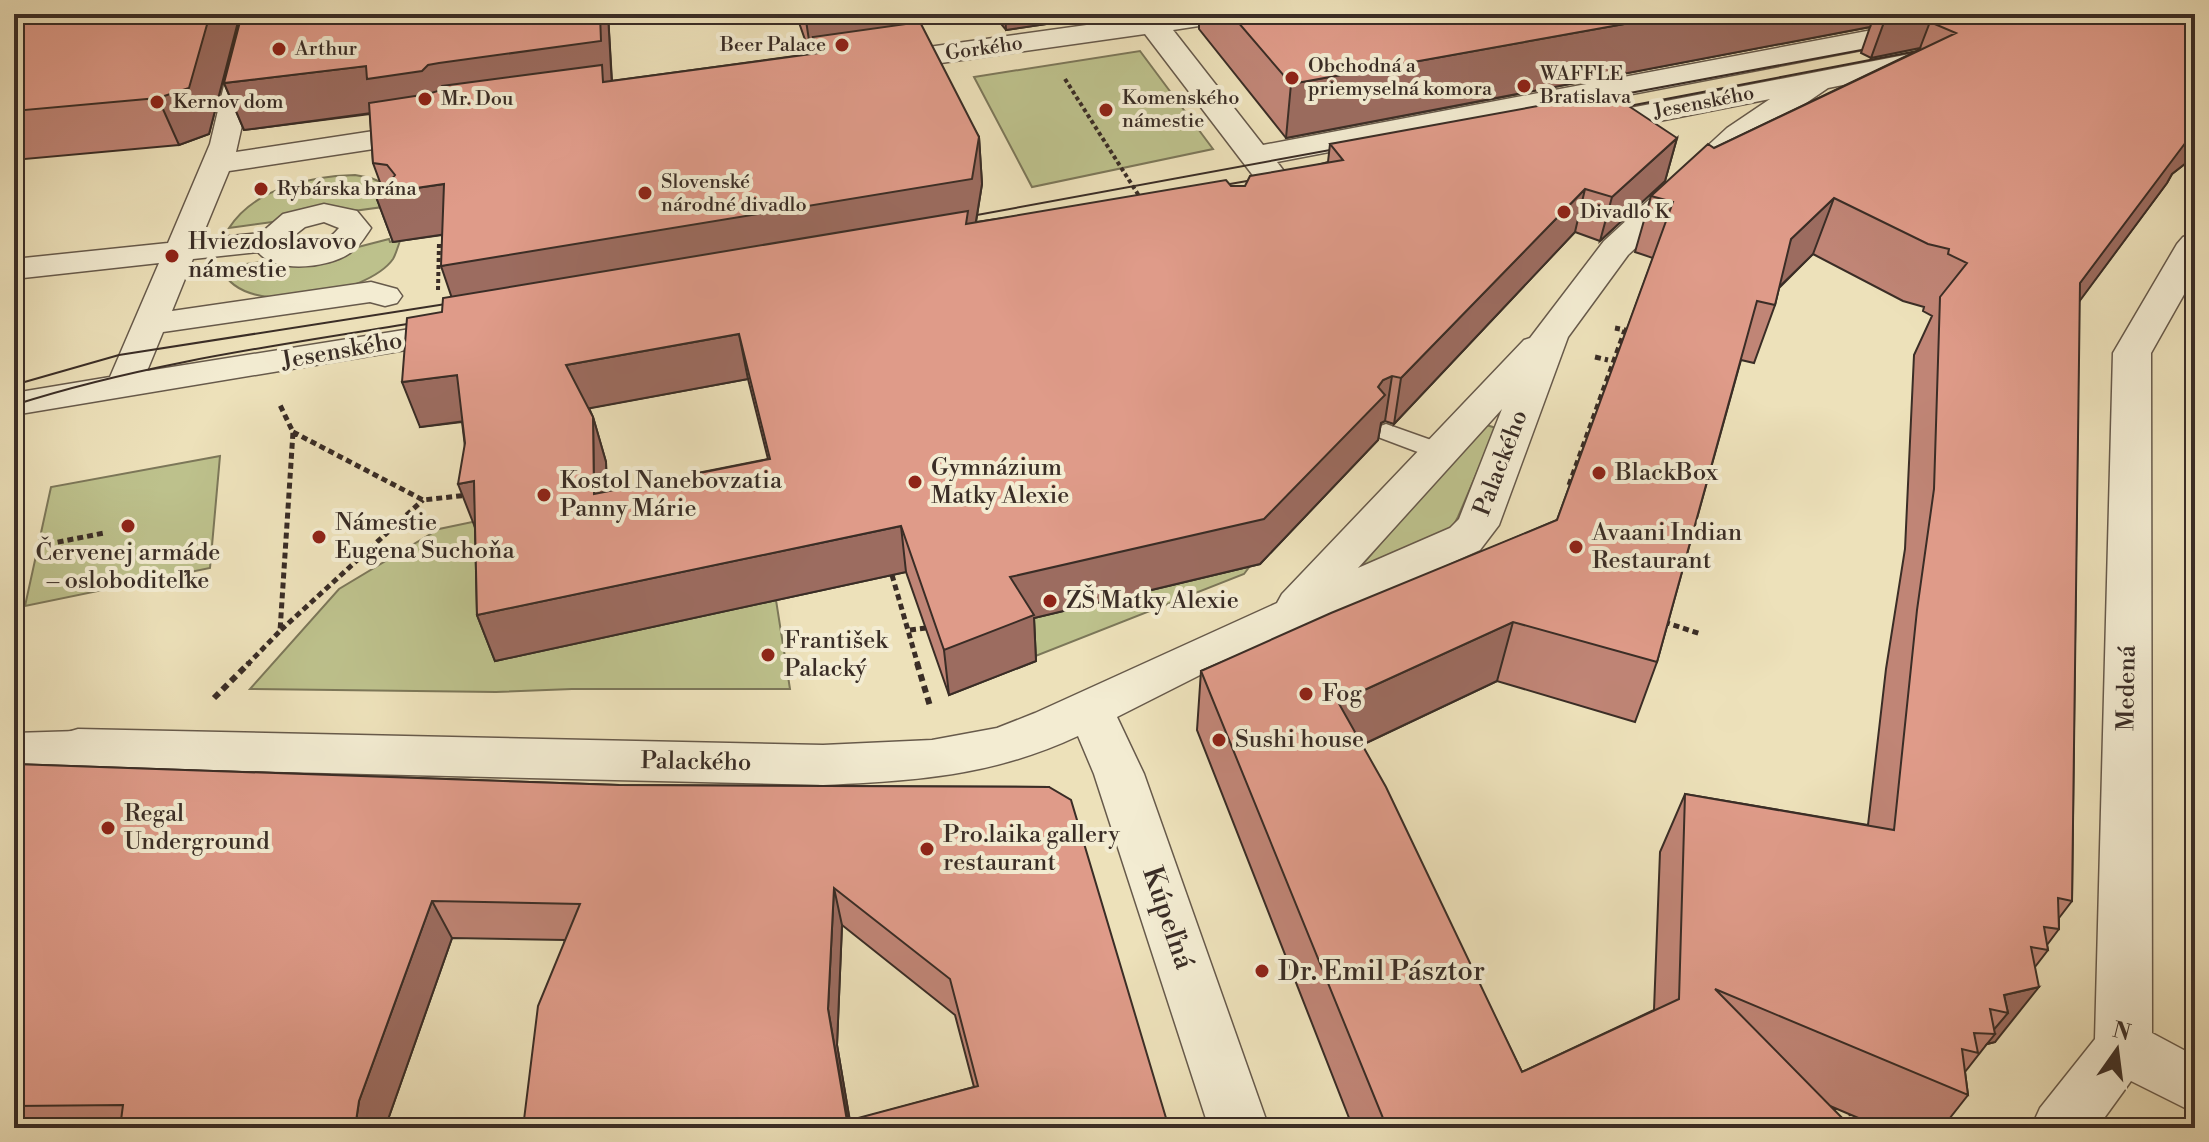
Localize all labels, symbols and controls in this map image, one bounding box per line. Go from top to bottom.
street label: Gorkého [944,31,1024,67]
place label: Beer Palace [719,33,826,58]
marker: Beer Palace [833,36,851,54]
place label: Arthur [294,37,358,62]
marker: Arthur [270,40,288,58]
place label: Obchodná a priemyselná komora [1308,54,1493,102]
place label: WAFFLE Bratislava [1539,62,1632,110]
marker: Obchodná a priemyselná komora [1283,69,1301,87]
marker: WAFFLE Bratislava [1515,77,1533,95]
street label: Jesenského [1651,81,1756,125]
place label: Komenského námestie [1122,86,1240,134]
place label: Mr. Dou [441,87,514,112]
place label: Kernov dom [173,90,284,115]
marker: Mr. Dou [416,90,434,108]
marker: Kernov dom [148,93,166,111]
marker: Komenského námestie [1097,101,1115,119]
place label: Slovenské národné divadlo [661,170,807,218]
place label: Rybárska brána [277,177,418,202]
marker: Rybárska brána [252,180,270,198]
marker: Slovenské národné divadlo [636,184,654,202]
place label: Divadlo K [1580,200,1671,225]
marker: Divadlo K [1555,203,1573,221]
place label: Hviezdoslavovo námestie [188,227,357,285]
marker: Hviezdoslavovo námestie [163,247,181,265]
street label: Jesenského [278,326,405,377]
street label: Palackého [1467,406,1535,520]
place label: Gymnázium Matky Alexie [931,453,1069,511]
place label: BlackBox [1614,458,1719,488]
marker: BlackBox [1590,464,1608,482]
place label: Kostol Nanebovzatia Panny Márie [560,466,783,524]
marker: Gymnázium Matky Alexie [906,473,924,491]
marker: Kostol Nanebovzatia Panny Márie [535,486,553,504]
place label: Námestie Eugena Suchoňa [335,508,515,566]
marker: Červenej armáde – osloboditeľke [119,517,137,535]
place label: Avaani Indian Restaurant [1591,518,1742,576]
marker: Námestie Eugena Suchoňa [310,528,328,546]
place label: Červenej armáde – osloboditeľke [36,536,220,596]
marker: Avaani Indian Restaurant [1567,538,1585,556]
place label: ZŠ Matky Alexie [1066,584,1239,616]
marker: ZŠ Matky Alexie [1041,592,1059,610]
place label: František Palacký [784,626,889,684]
street label: Medená [2111,644,2143,731]
marker: František Palacký [759,646,777,664]
place label: Fog [1322,679,1363,709]
marker: Fog [1297,685,1315,703]
place label: Sushi house [1235,725,1364,755]
marker: Sushi house [1210,731,1228,749]
street label: Palackého [640,746,752,778]
place label: Regal Underground [124,799,270,857]
marker: Regal Underground [99,819,117,837]
place label: Pro.laika gallery restaurant [943,820,1120,878]
marker: Pro.laika gallery restaurant [918,840,936,858]
street label: Kúpeľná [1134,862,1202,975]
place label: Dr. Emil Pásztor [1278,954,1485,989]
marker: Dr. Emil Pásztor [1253,962,1271,980]
north arrow [2077,1010,2157,1090]
text: N [2110,1017,2134,1047]

